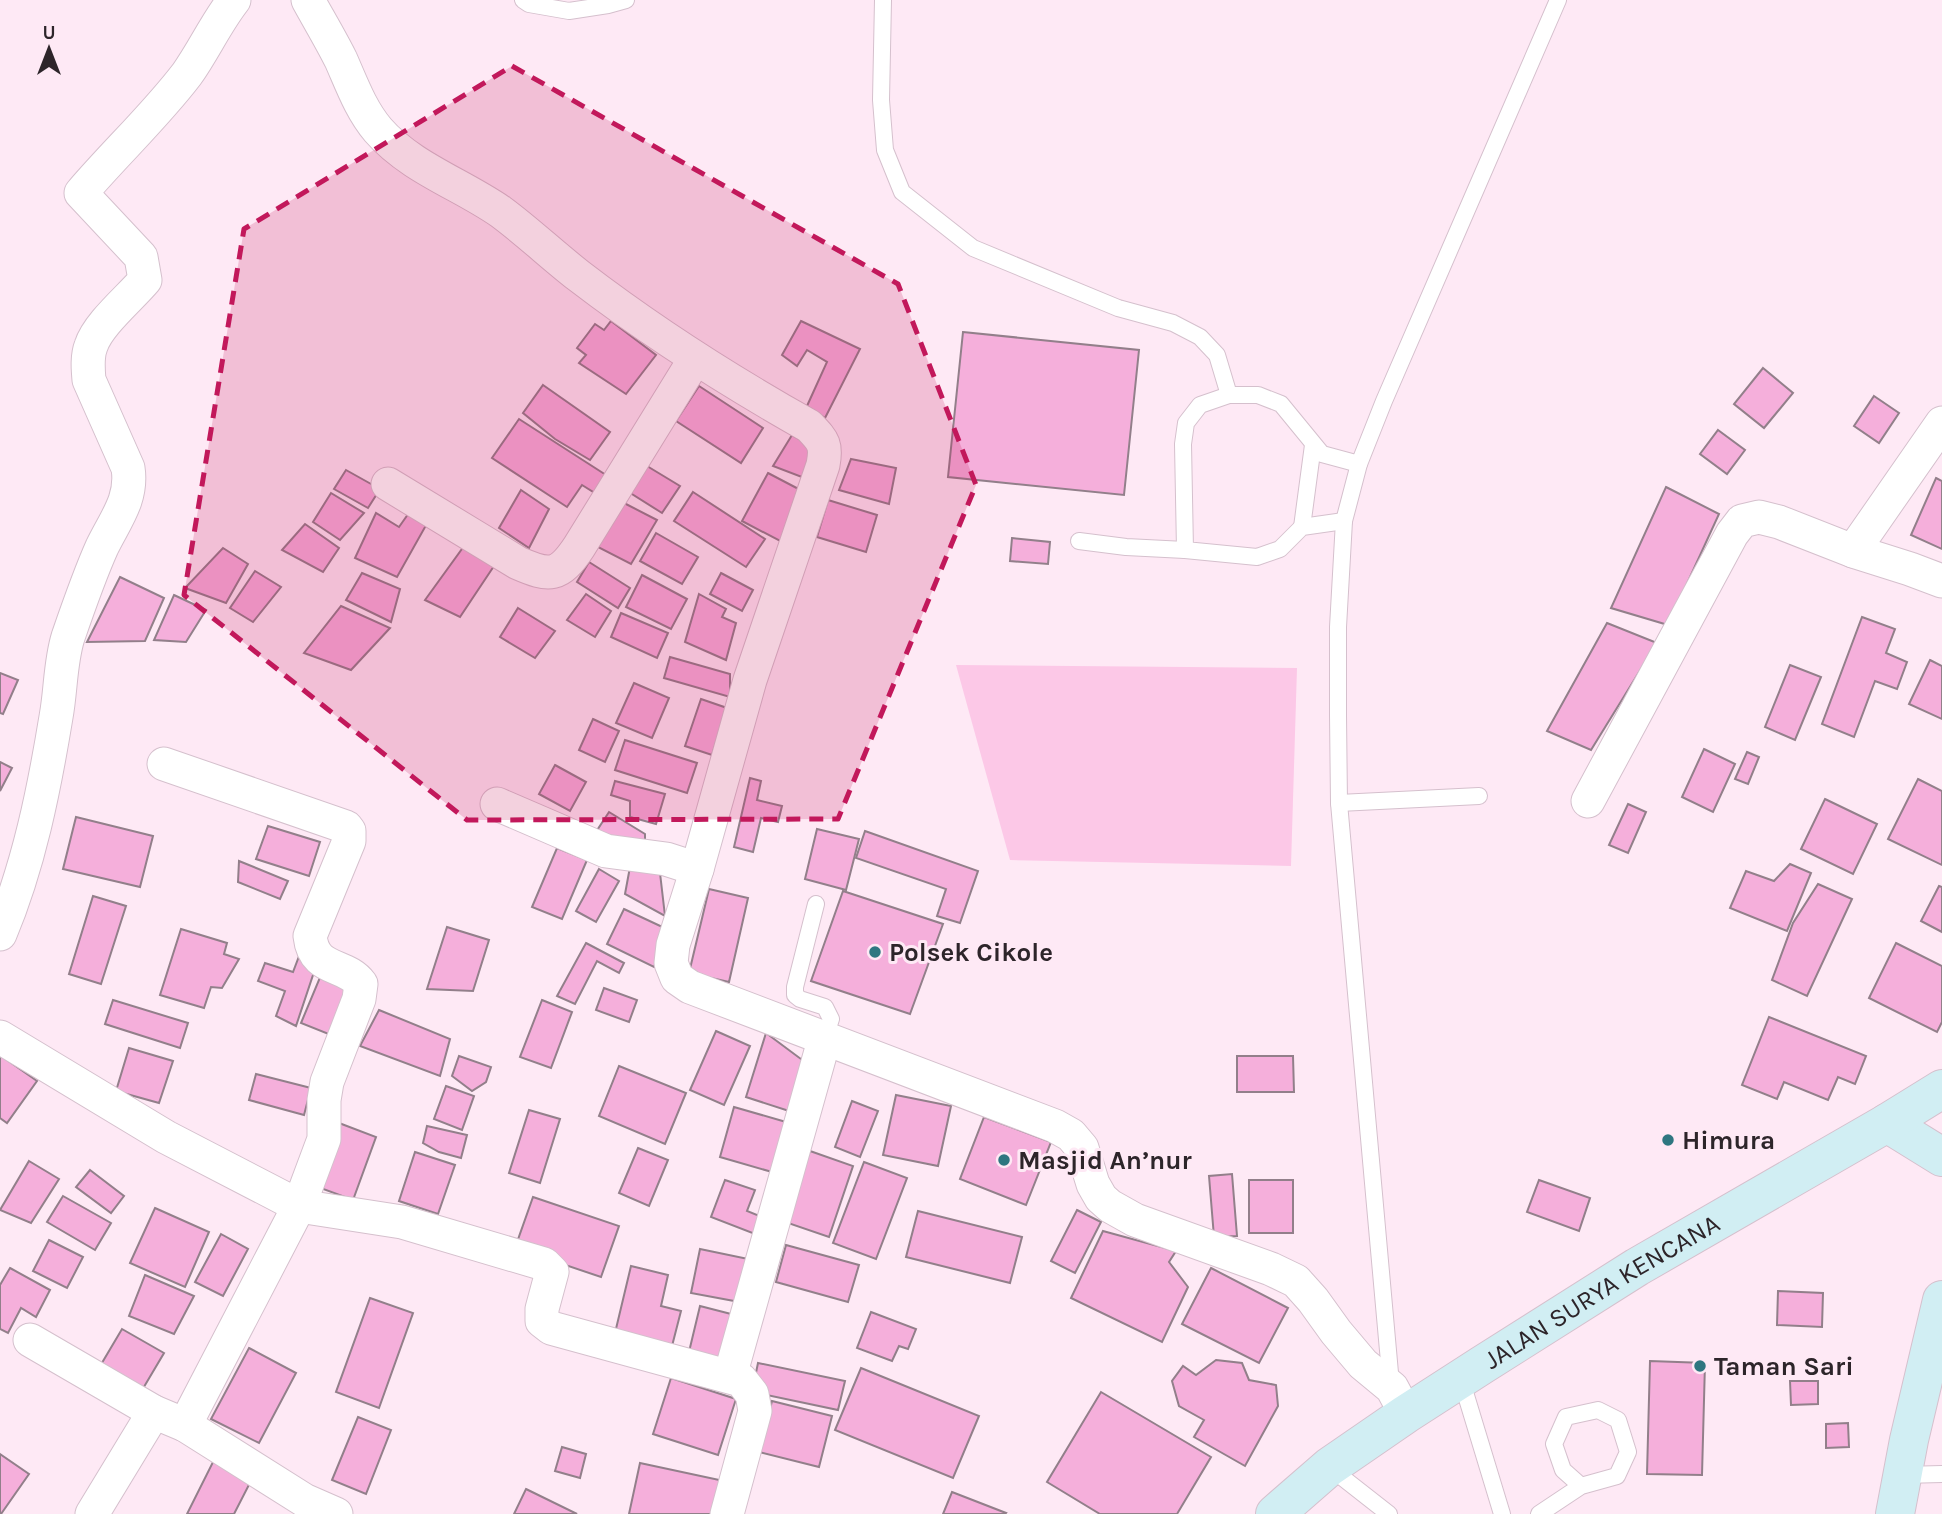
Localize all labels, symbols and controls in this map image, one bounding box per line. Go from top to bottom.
north arrow [14,14,84,84]
text: U [42,22,56,44]
place label: Polsek Cikole [889,937,1053,968]
marker: Polsek Cikole [867,944,883,960]
place label: Himura [1682,1125,1775,1156]
marker: Himura [1660,1132,1676,1148]
place label: Masjid An’nur [1018,1145,1192,1176]
marker: Masjid An’nur [996,1152,1012,1168]
street label: JALAN SURYA KENCANA [1478,1208,1725,1376]
place label: Taman Sari [1714,1351,1854,1382]
marker: Taman Sari [1692,1358,1708,1374]

